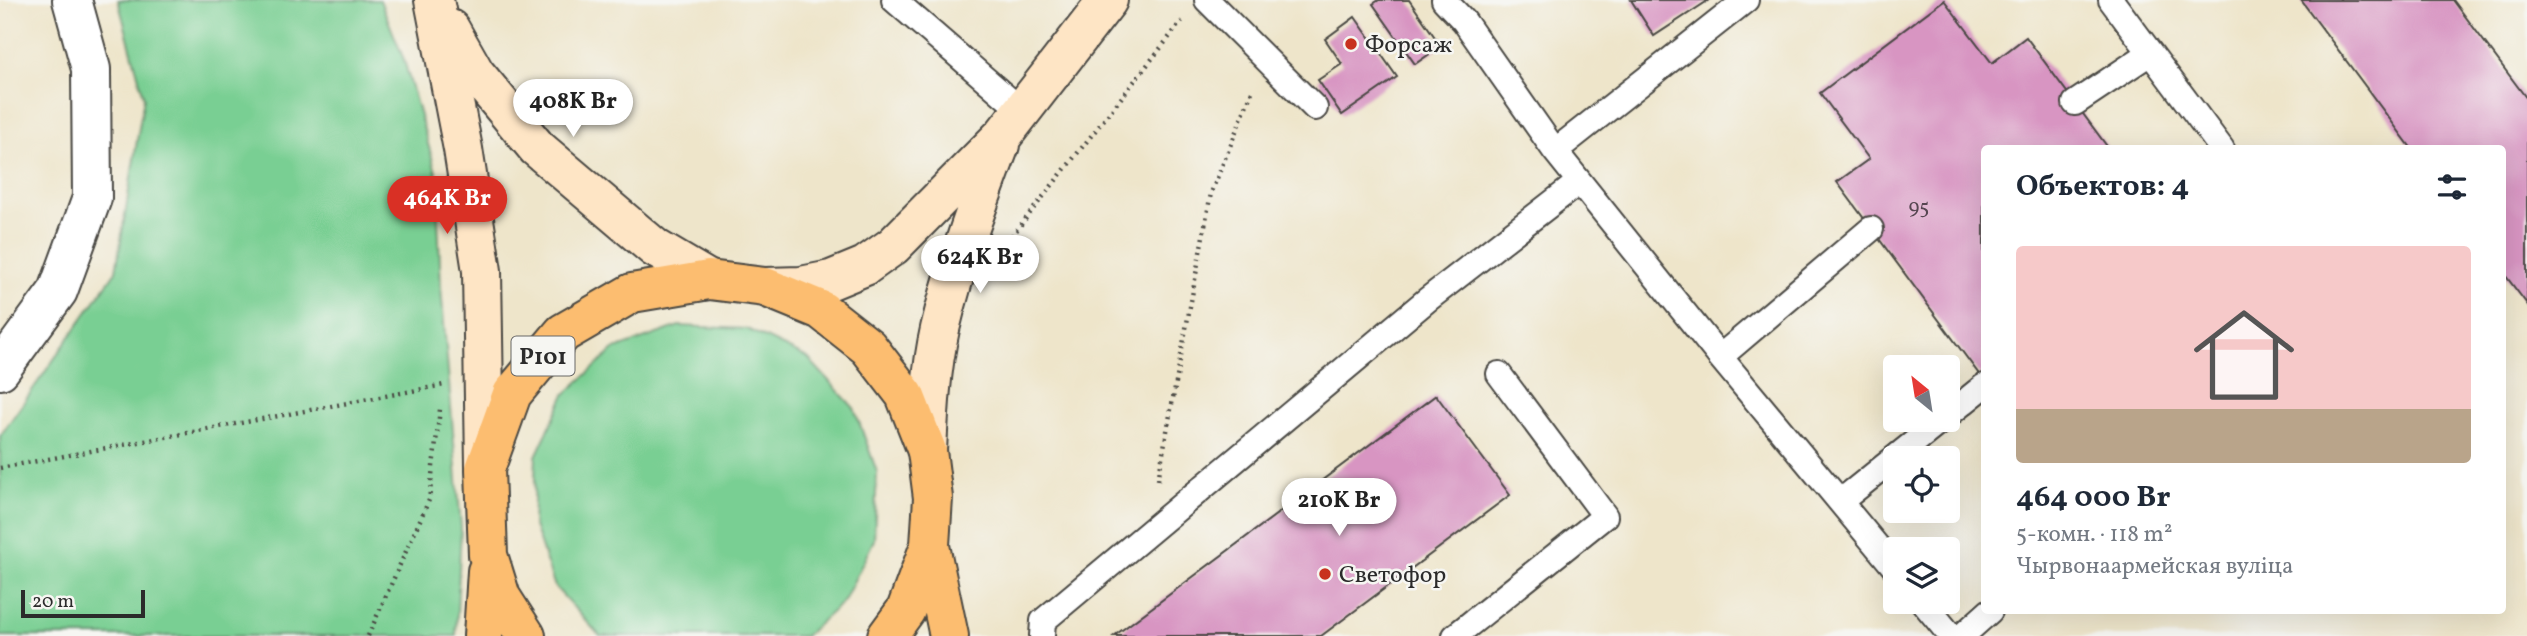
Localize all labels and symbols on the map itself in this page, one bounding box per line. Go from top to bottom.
place label: Форсаж [1365,29,1452,63]
marker: Форсаж [1343,36,1359,52]
pin: 408K Br [508,80,638,139]
pin: 464K Br [382,176,512,236]
house number: 95 [1909,193,1929,222]
pin: 624K Br [915,236,1045,295]
road number: Р101 [512,336,574,376]
north arrow [1883,355,1960,432]
pin: 210K Br [1274,478,1404,538]
place label: Светофор [1339,559,1446,593]
marker: Светофор [1317,566,1333,582]
scale bar [21,587,145,619]

